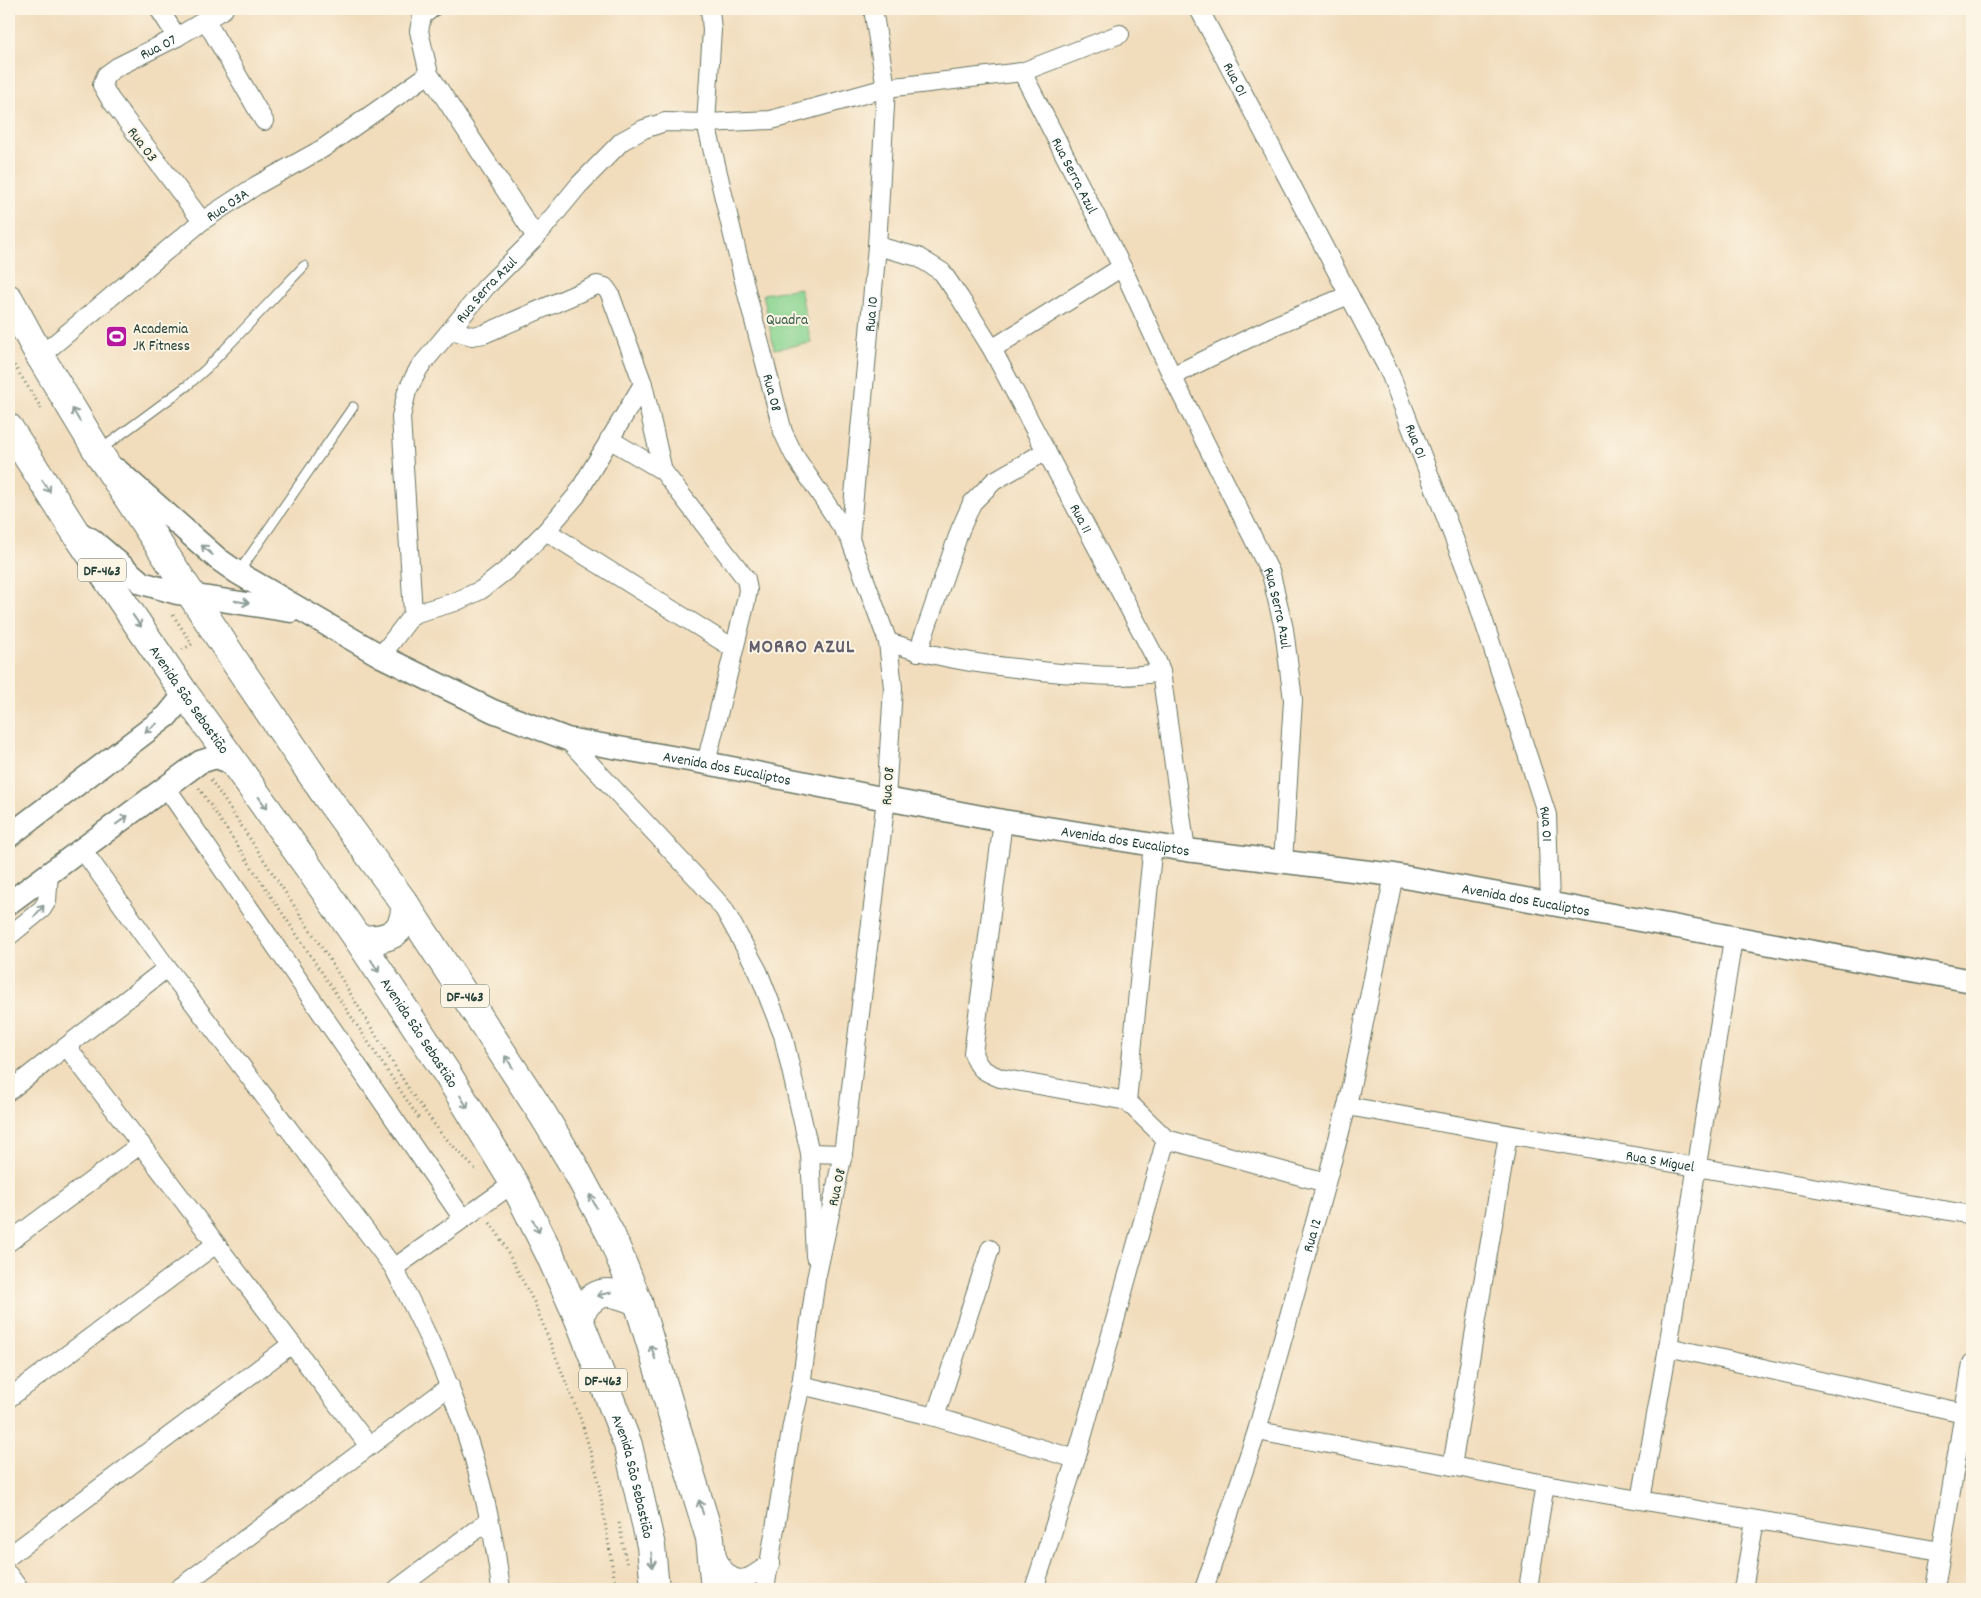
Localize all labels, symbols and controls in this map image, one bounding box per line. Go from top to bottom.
street label: Rua 07 [137,30,181,67]
street label: Rua 01 [1216,59,1252,101]
street label: Rua 03 [121,123,162,167]
street label: Rua Serra Azul [1044,134,1102,218]
street label: Rua 03A [202,184,254,228]
street label: Rua Serra Azul [451,252,524,329]
street label: Rua 10 [860,295,885,333]
park label: Quadra [766,310,809,332]
place label: Academia JK Fitness [133,319,190,358]
sports icon: Academia JK Fitness [105,325,129,349]
street label: Rua 08 [755,372,786,414]
one-way arrow [70,408,80,422]
street label: Rua 01 [1398,421,1431,462]
one-way arrow [41,479,51,493]
street label: Rua 11 [1063,500,1097,538]
one-way arrow [201,544,214,555]
road number: DF-463 [78,558,126,582]
street label: Rua Serra Azul [1256,564,1295,650]
one-way arrow [234,598,250,608]
one-way arrow [132,614,142,628]
district label: MORRO AZUL [749,634,855,662]
street label: Avenida São Sebastião [142,642,234,760]
one-way arrow [144,723,158,733]
street label: Avenida dos Eucaliptos [661,747,793,793]
street label: Rua 08 [877,766,901,806]
one-way arrow [258,796,268,810]
street label: Rua 01 [1532,803,1557,842]
one-way arrow [115,815,129,825]
street label: Avenida dos Eucaliptos [1059,821,1191,863]
street label: Avenida dos Eucaliptos [1460,879,1592,924]
one-way arrow [34,904,45,917]
one-way arrow [370,958,380,972]
street label: Avenida São Sebastião [374,974,463,1093]
road number: DF-463 [441,984,489,1008]
one-way arrow [504,1056,514,1070]
one-way arrow [460,1094,470,1108]
street label: Rua S Miguel [1624,1146,1696,1179]
street label: Rua 08 [823,1166,853,1209]
one-way arrow [588,1194,597,1209]
street label: Rua 12 [1298,1216,1329,1255]
one-way arrow [532,1218,541,1233]
one-way arrow [596,1290,612,1299]
one-way arrow [648,1344,658,1360]
road number: DF-463 [579,1368,627,1392]
street label: Avenida São Sebastião [604,1411,658,1541]
one-way arrow [695,1500,705,1516]
one-way arrow [647,1552,657,1568]

